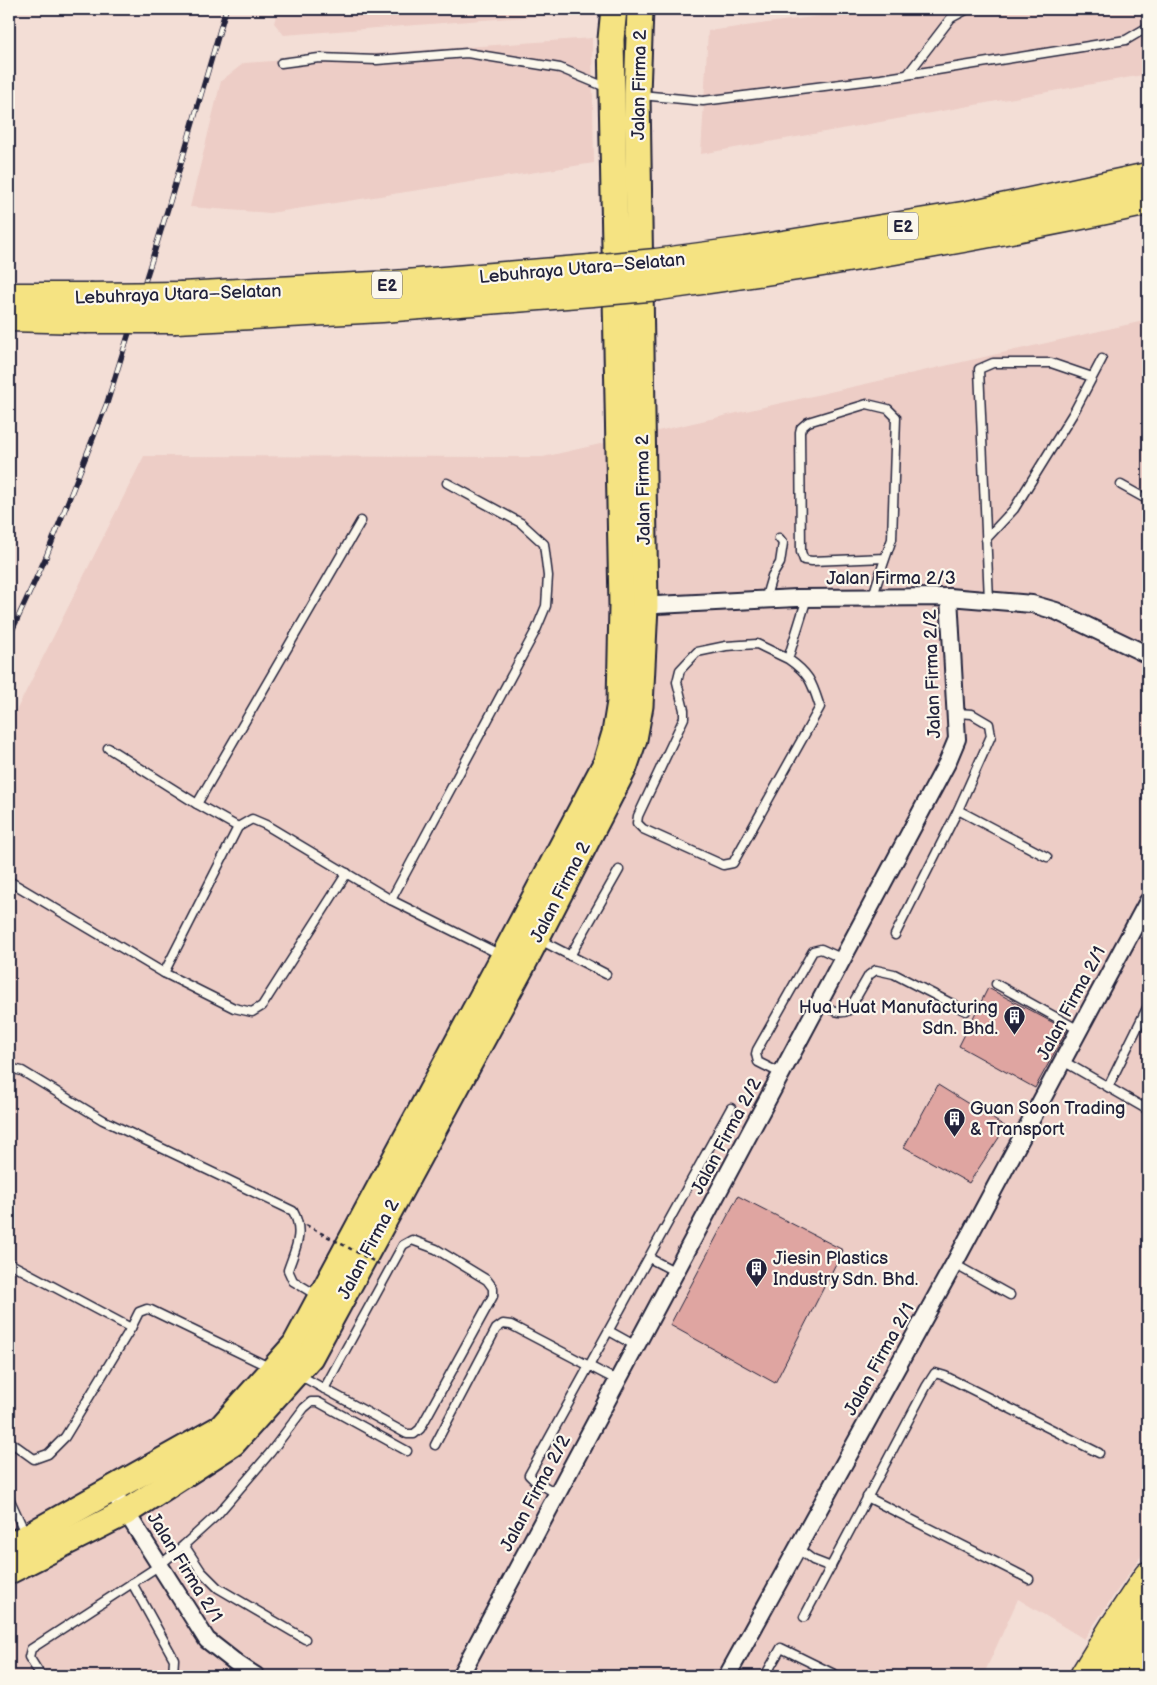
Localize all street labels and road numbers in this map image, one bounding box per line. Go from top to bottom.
street label: Jalan Firma 2 [628,29,651,140]
road number: E2 [888,212,918,240]
street label: Lebuhraya Utara–Selatan [478,249,686,288]
road number: E2 [372,272,402,298]
street label: Lebuhraya Utara–Selatan [74,280,282,309]
street label: Jalan Firma 2 [632,434,655,545]
street label: Jalan Firma 2/3 [826,568,956,589]
street label: Jalan Firma 2/2 [920,609,945,739]
street label: Jalan Firma 2 [526,838,595,946]
street label: Jalan Firma 2/1 [1033,943,1110,1064]
street label: Jalan Firma 2/2 [687,1074,766,1198]
street label: Jalan Firma 2 [333,1195,404,1303]
street label: Jalan Firma 2/1 [840,1299,919,1419]
street label: Jalan Firma 2/2 [496,1431,575,1555]
street label: Jalan Firma 2/1 [142,1509,227,1626]

